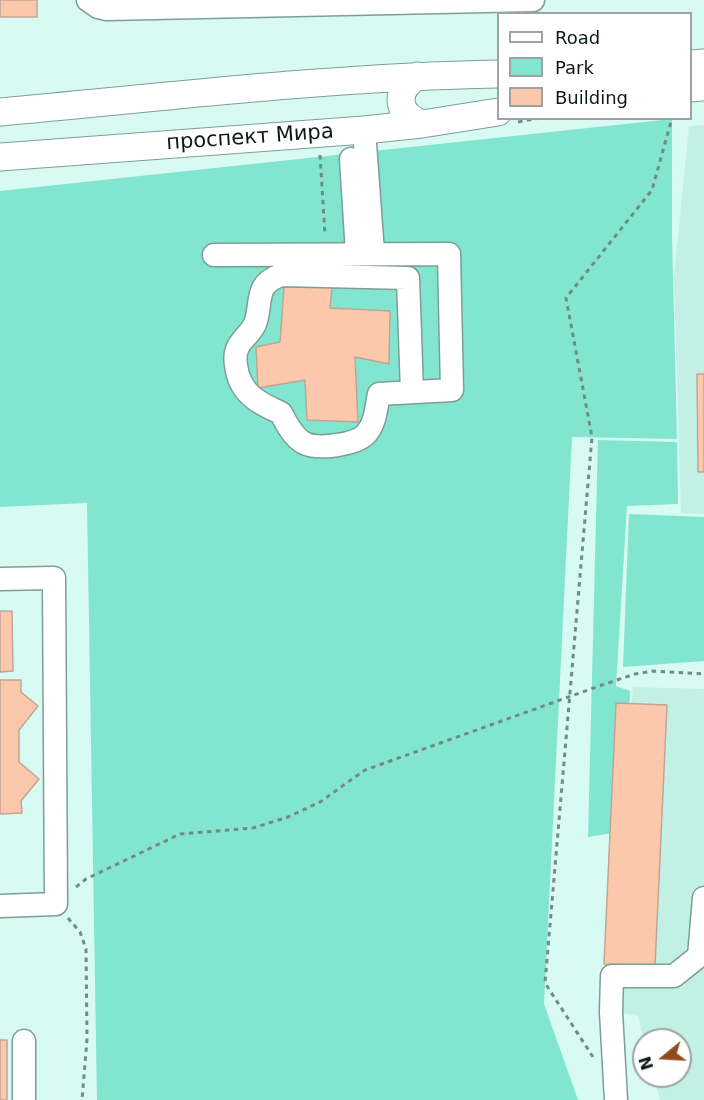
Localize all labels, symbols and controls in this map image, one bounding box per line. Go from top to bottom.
legend [497,12,692,120]
text: Road [555,27,600,48]
text: Park [555,57,594,78]
text: Building [555,87,628,108]
street label: проспект Мира [165,120,335,156]
north arrow [632,1028,692,1088]
text: N [635,1054,657,1072]

